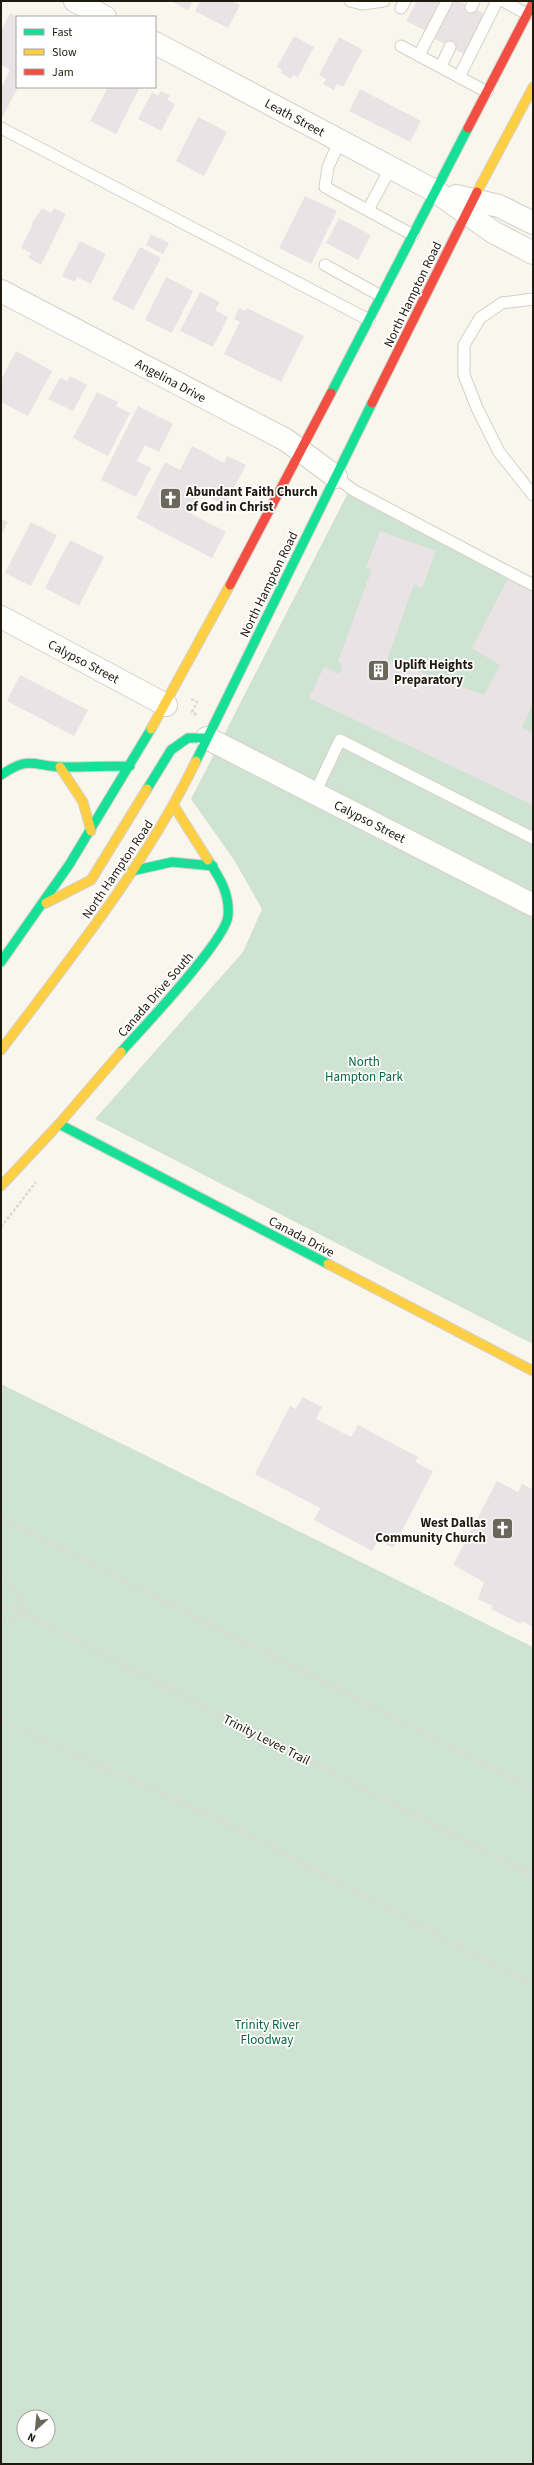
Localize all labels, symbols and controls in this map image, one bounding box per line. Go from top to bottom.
legend [16,16,156,88]
text: Fast [52,24,72,41]
text: Slow [52,44,77,61]
text: Jam [52,64,74,81]
street label: Leath Street [261,95,328,141]
street label: North Hampton Road [379,238,446,350]
street label: Angelina Drive [132,355,209,407]
place label: Abundant Faith Church of God in Christ [185,483,318,516]
church icon: Abundant Faith Church of God in Christ [158,485,184,511]
street label: North Hampton Road [235,528,302,640]
street label: Calypso Street [45,636,123,688]
place label: Uplift Heights Preparatory [394,656,473,689]
building icon: Uplift Heights Preparatory [365,658,391,684]
street label: Calypso Street [331,796,409,848]
street label: North Hampton Road [78,817,158,923]
street label: Canada Drive South [114,948,198,1041]
park label: North Hampton Park [325,1053,404,1086]
street label: Canada Drive [265,1212,338,1262]
place label: West Dallas Community Church [375,1514,486,1547]
church icon: West Dallas Community Church [489,1516,515,1542]
street label: Trinity Levee Trail [220,1710,313,1770]
park label: Trinity River Floodway [234,2016,300,2049]
north arrow [16,2409,56,2449]
text: N [25,2429,38,2446]

